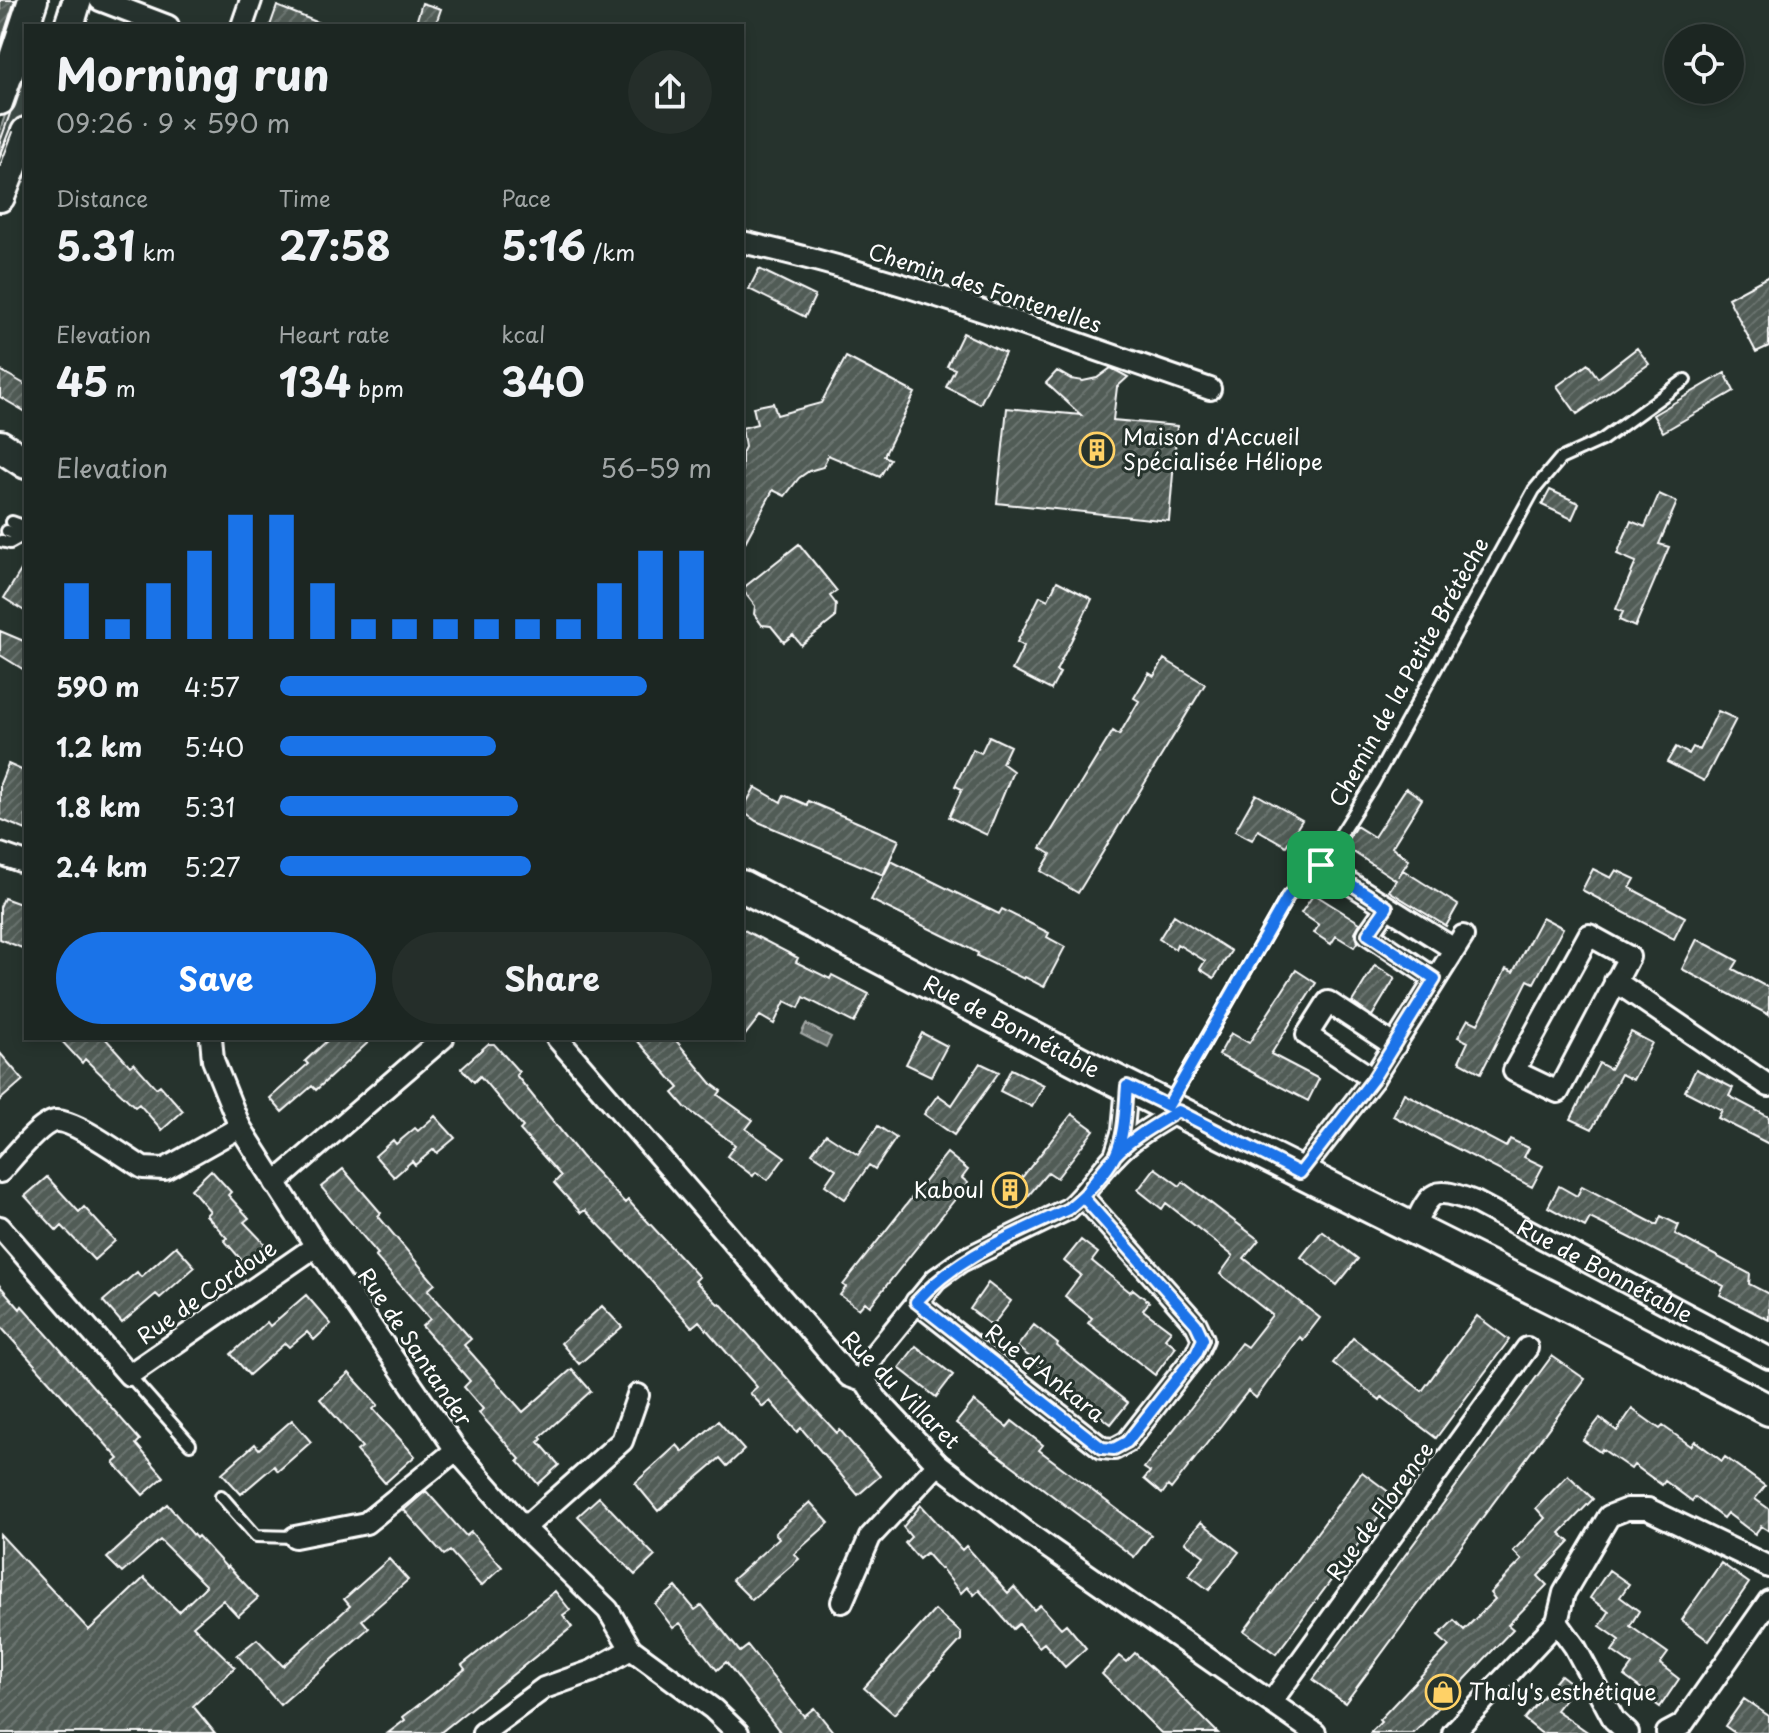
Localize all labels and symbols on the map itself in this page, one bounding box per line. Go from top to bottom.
street label: Chemin des Fontenelles [865,233,1106,340]
place label: Maison d'Accueil Spécialisée Héliope [1123,419,1323,477]
building icon: Maison d'Accueil Spécialisée Héliope [1078,431,1116,469]
street label: Chemin de la Petite Brétèche [1320,530,1496,812]
pin [1287,831,1355,899]
street label: Rue de Bonnétable [918,965,1106,1085]
building icon: Kaboul [991,1171,1029,1209]
place label: Kaboul [914,1172,984,1205]
street label: Rue de Bonnétable [1512,1209,1699,1330]
street label: Rue de Cordoue [130,1230,283,1351]
street label: Rue de Santander [351,1260,482,1433]
street label: Rue d'Ankara [979,1315,1113,1429]
street label: Rue du Villaret [835,1322,969,1456]
street label: Rue de Florence [1317,1434,1440,1586]
shop icon: Thaly's esthétique [1424,1673,1462,1711]
place label: Thaly's esthétique [1469,1674,1656,1707]

